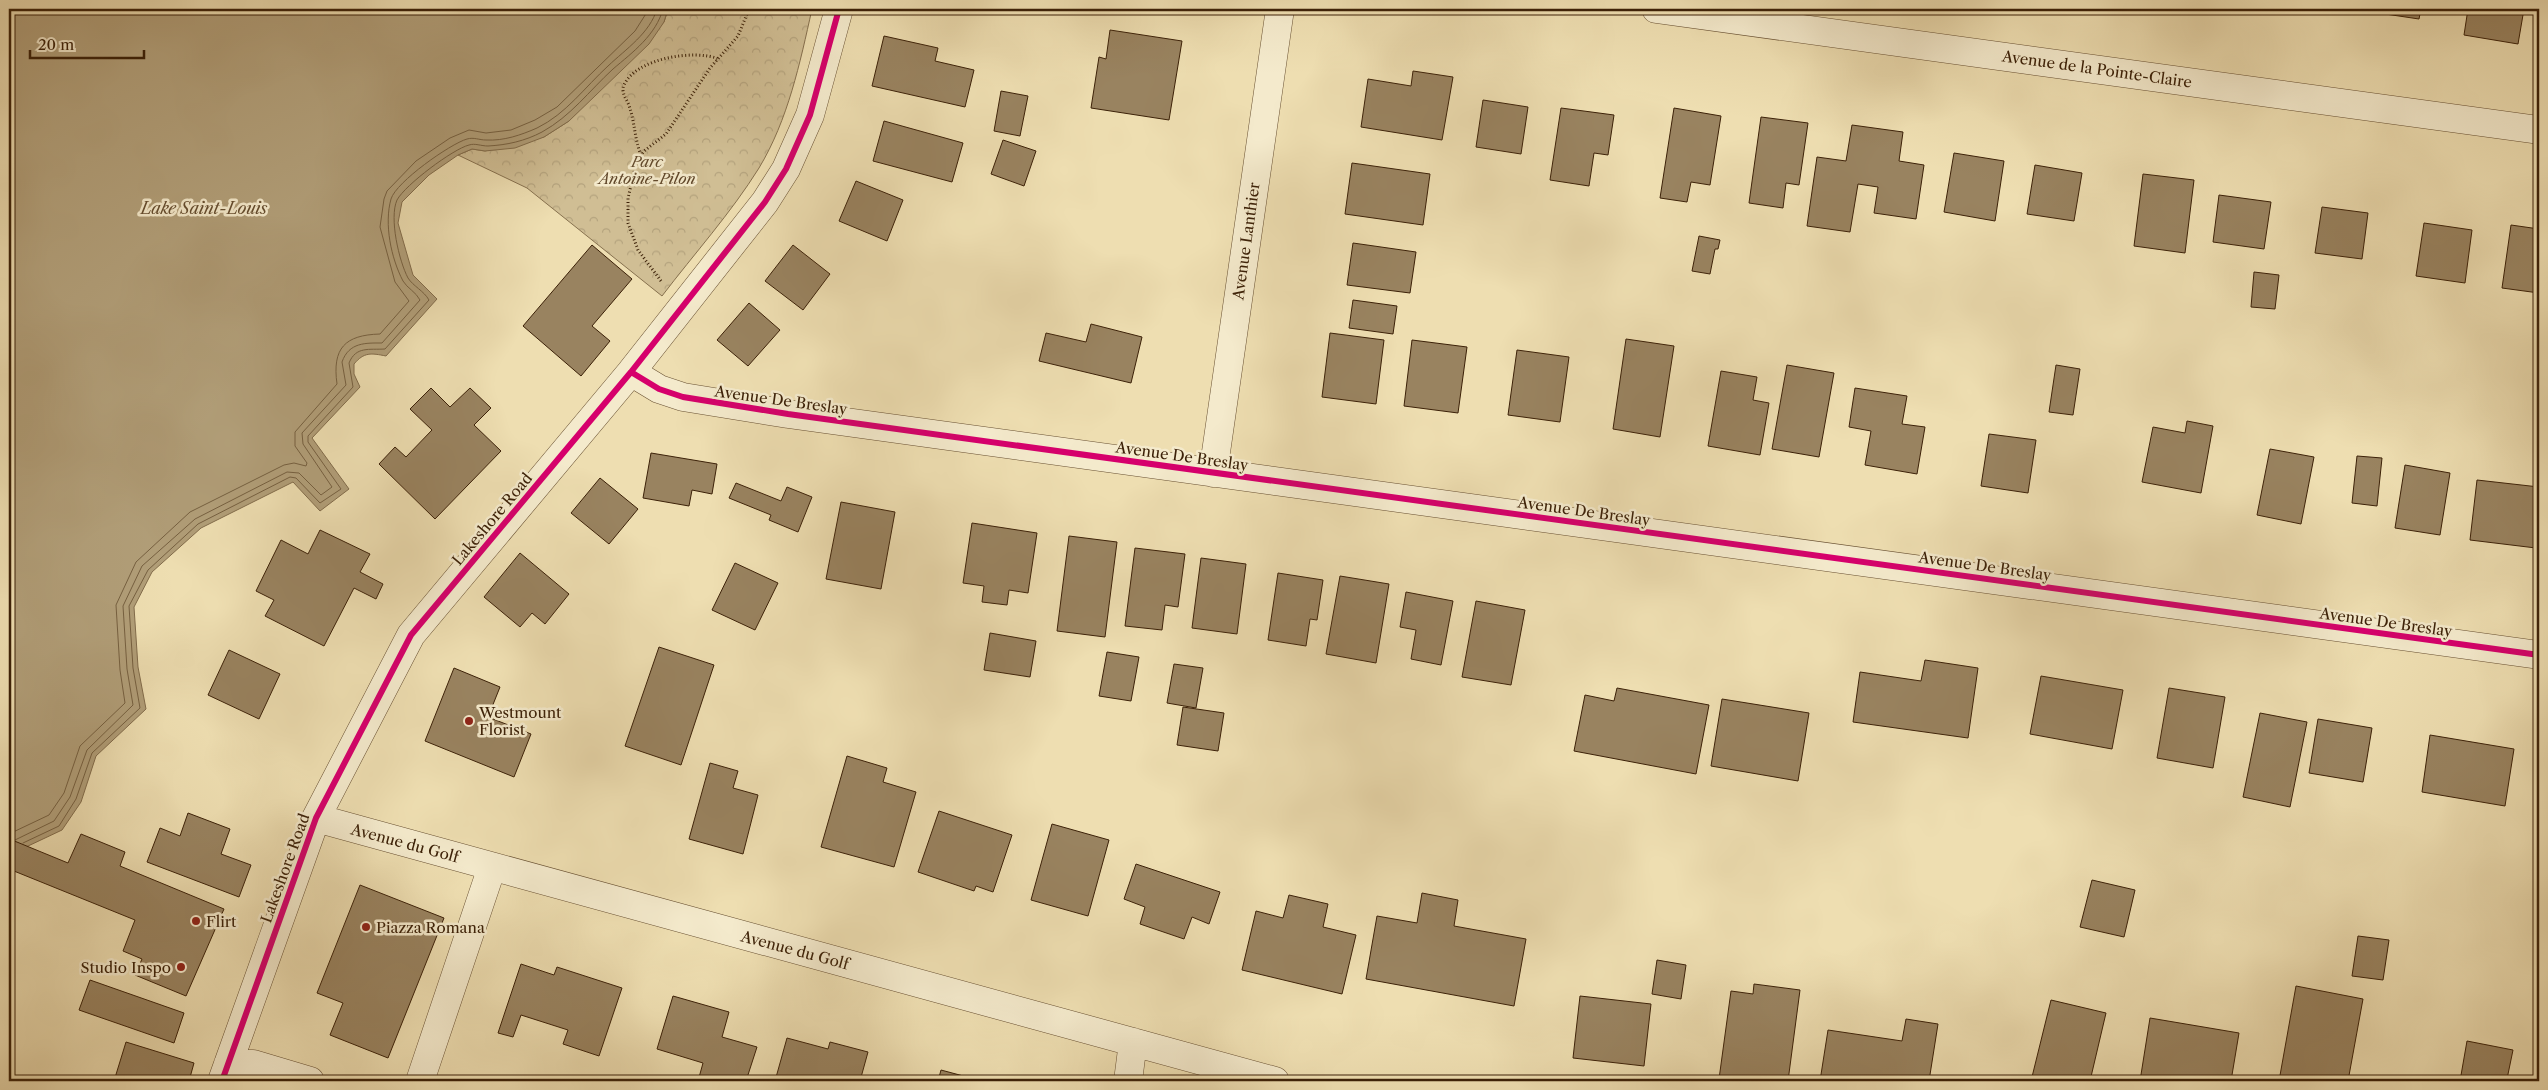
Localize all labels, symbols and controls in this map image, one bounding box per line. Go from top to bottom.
scale bar [30,28,144,60]
text: 20 m [38,35,74,54]
street label: Avenue de la Pointe-Claire [2000,46,2193,92]
park label: Parc Antoine-Pilon [596,152,696,188]
street label: Avenue Lanthier [1228,180,1264,302]
water label: Lake Saint-Louis [139,198,267,218]
street label: Avenue De Breslay [712,381,849,419]
street label: Avenue De Breslay [1113,437,1250,475]
street label: Lakeshore Road [448,469,536,569]
street label: Avenue De Breslay [1515,492,1652,530]
street label: Avenue De Breslay [1916,547,2053,585]
street label: Avenue De Breslay [2317,603,2454,641]
place label: Westmount Florist [478,703,562,739]
marker: Westmount Florist [463,715,475,727]
street label: Lakeshore Road [256,811,314,925]
street label: Avenue du Golf [348,819,463,867]
place label: Flirt [206,912,237,931]
marker: Flirt [190,915,202,927]
place label: Piazza Romana [376,918,485,937]
marker: Piazza Romana [360,921,372,933]
street label: Avenue du Golf [738,926,853,974]
place label: Studio Inspo [81,958,171,977]
marker: Studio Inspo [175,961,187,973]

